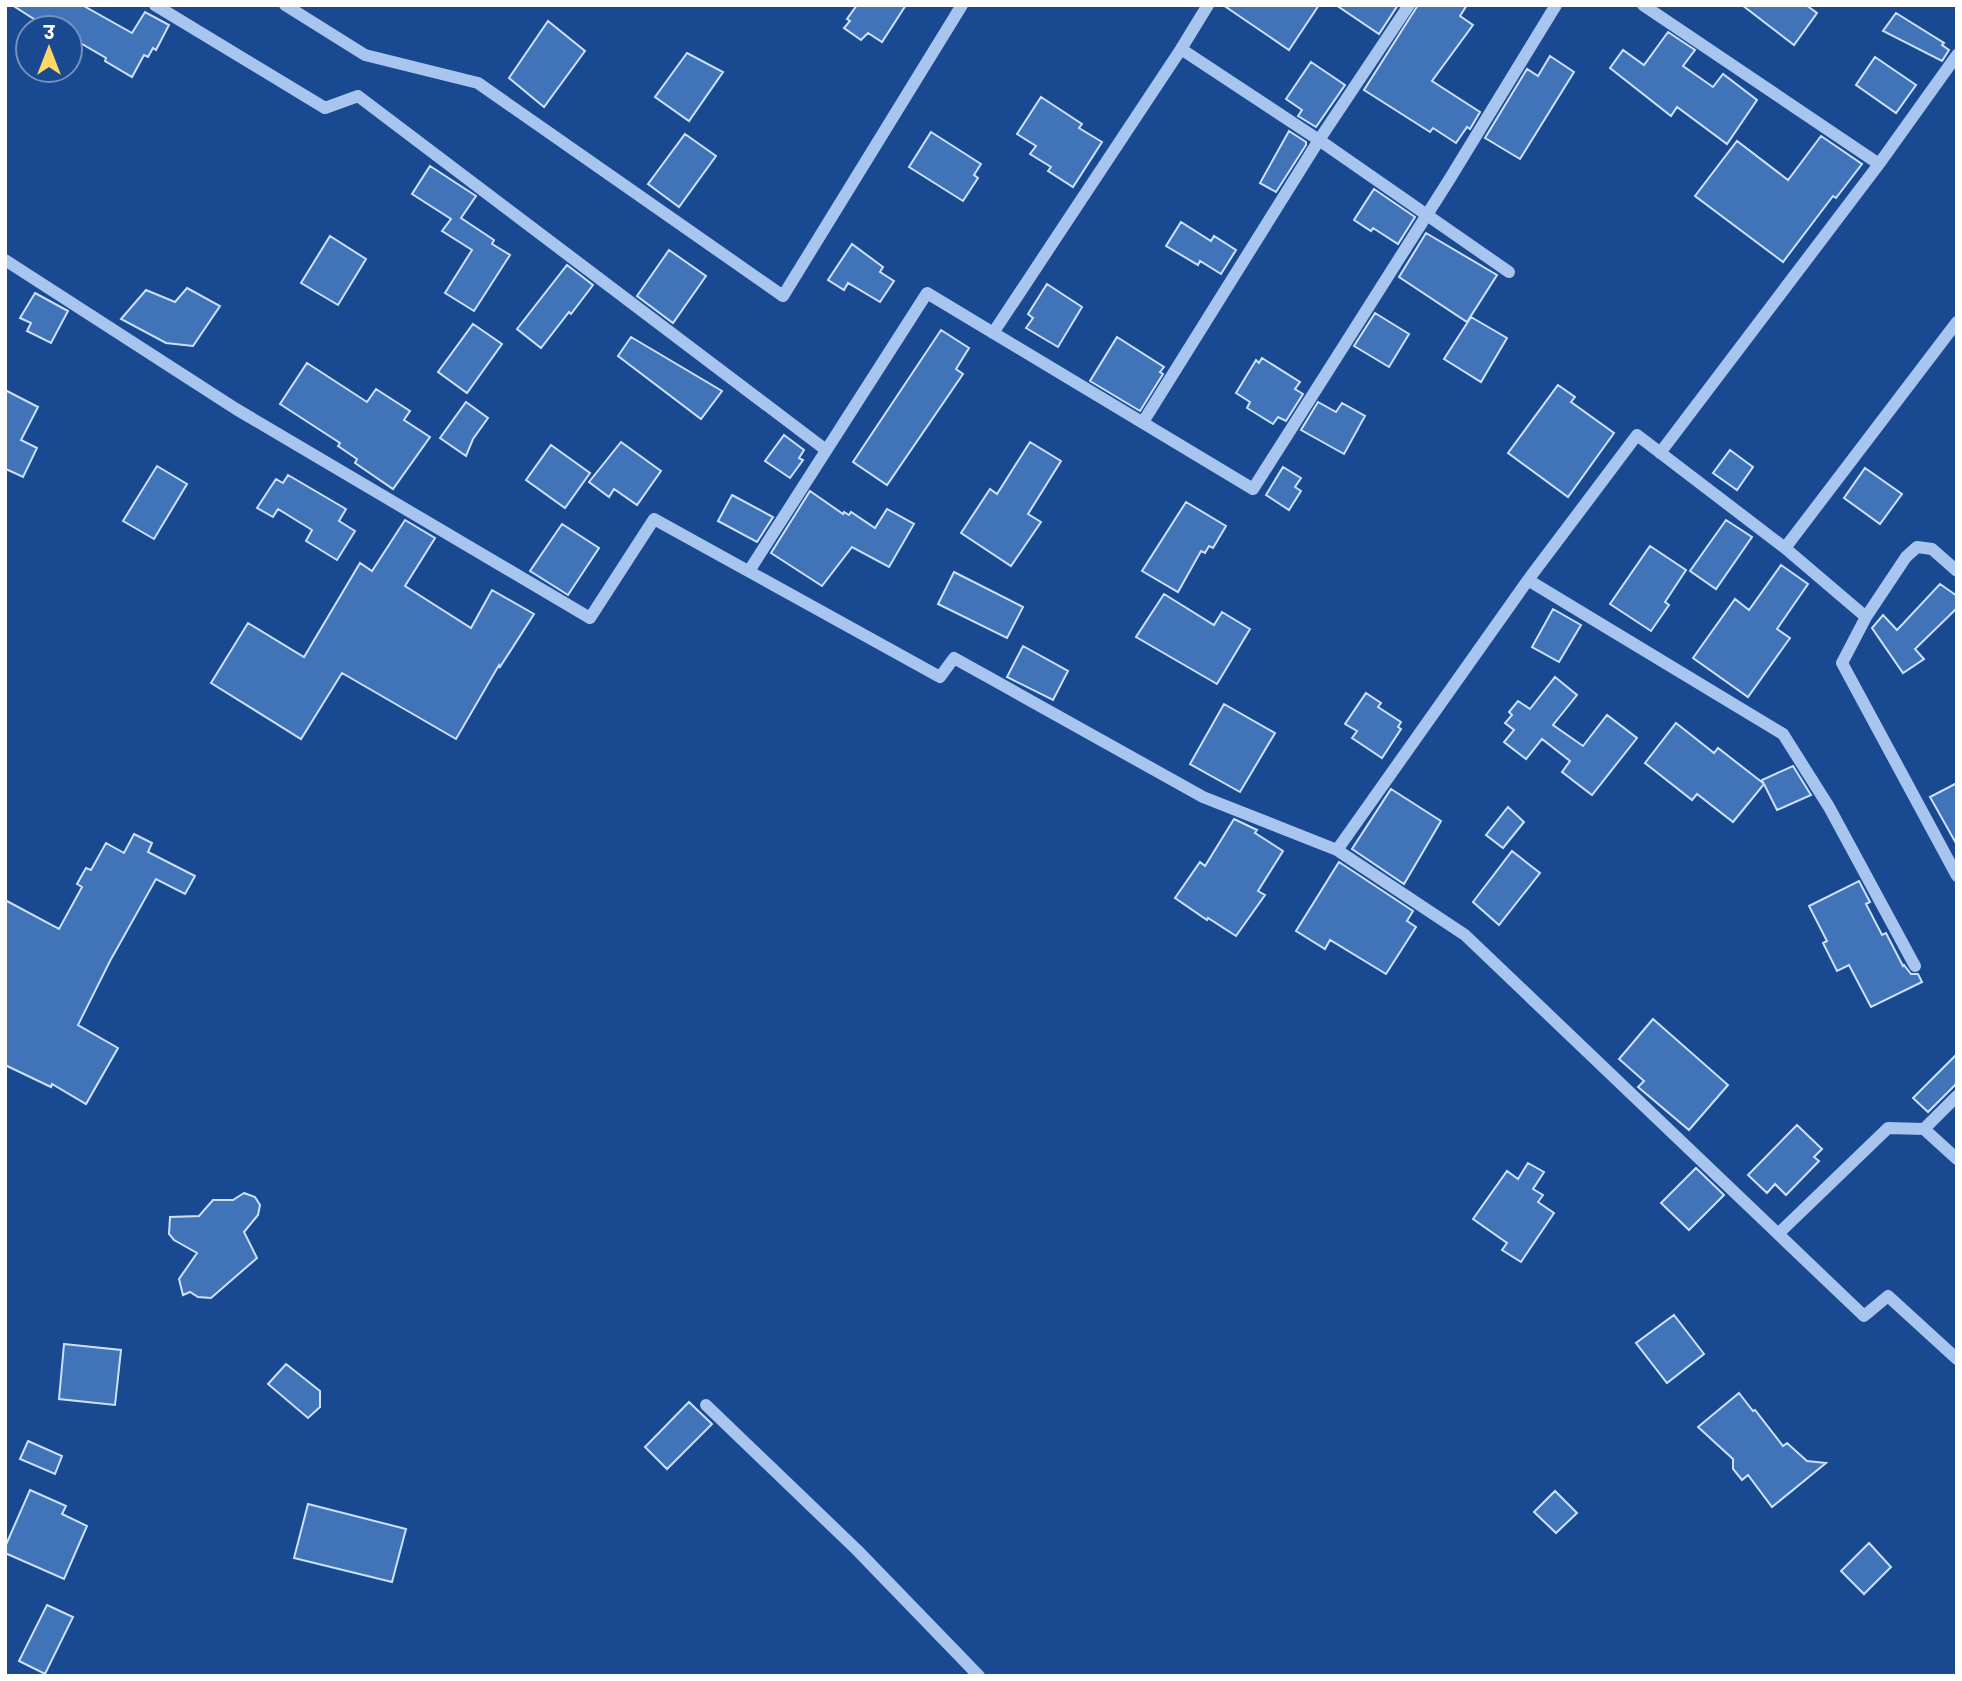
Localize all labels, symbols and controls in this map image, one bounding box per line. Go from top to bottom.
north arrow [14,14,84,84]
text: उ [43,19,56,46]

